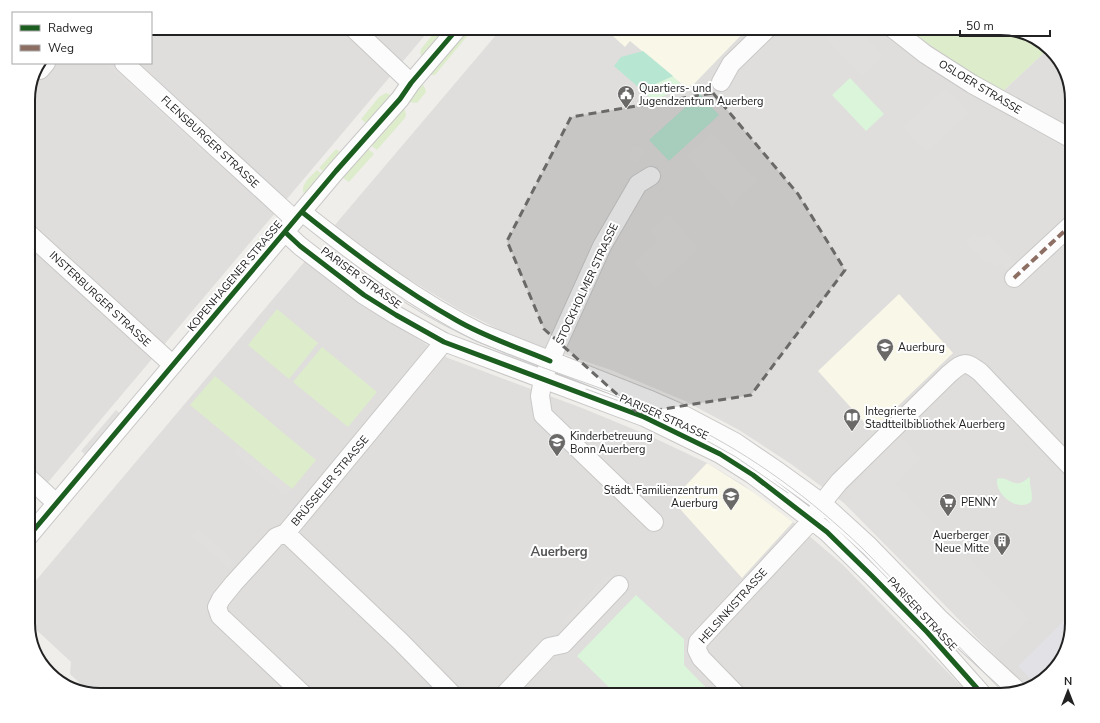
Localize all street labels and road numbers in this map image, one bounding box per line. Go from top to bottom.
street label: OSLOER STRASSE [936,56,1024,118]
street label: FLENSBURGER STRASSE [158,93,262,191]
street label: KOPENHAGENER STRASSE [184,217,286,335]
street label: STOCKHOLMER STRASSE [552,221,622,347]
street label: PARISER STRASSE [318,244,404,312]
street label: INSTERBURGER STRASSE [46,248,154,350]
street label: PARISER STRASSE [617,391,711,443]
street label: BRÜSSELER STRASSE [288,433,372,529]
street label: HELSINKISTRASSE [695,565,771,647]
street label: PARISER STRASSE [884,574,960,654]

